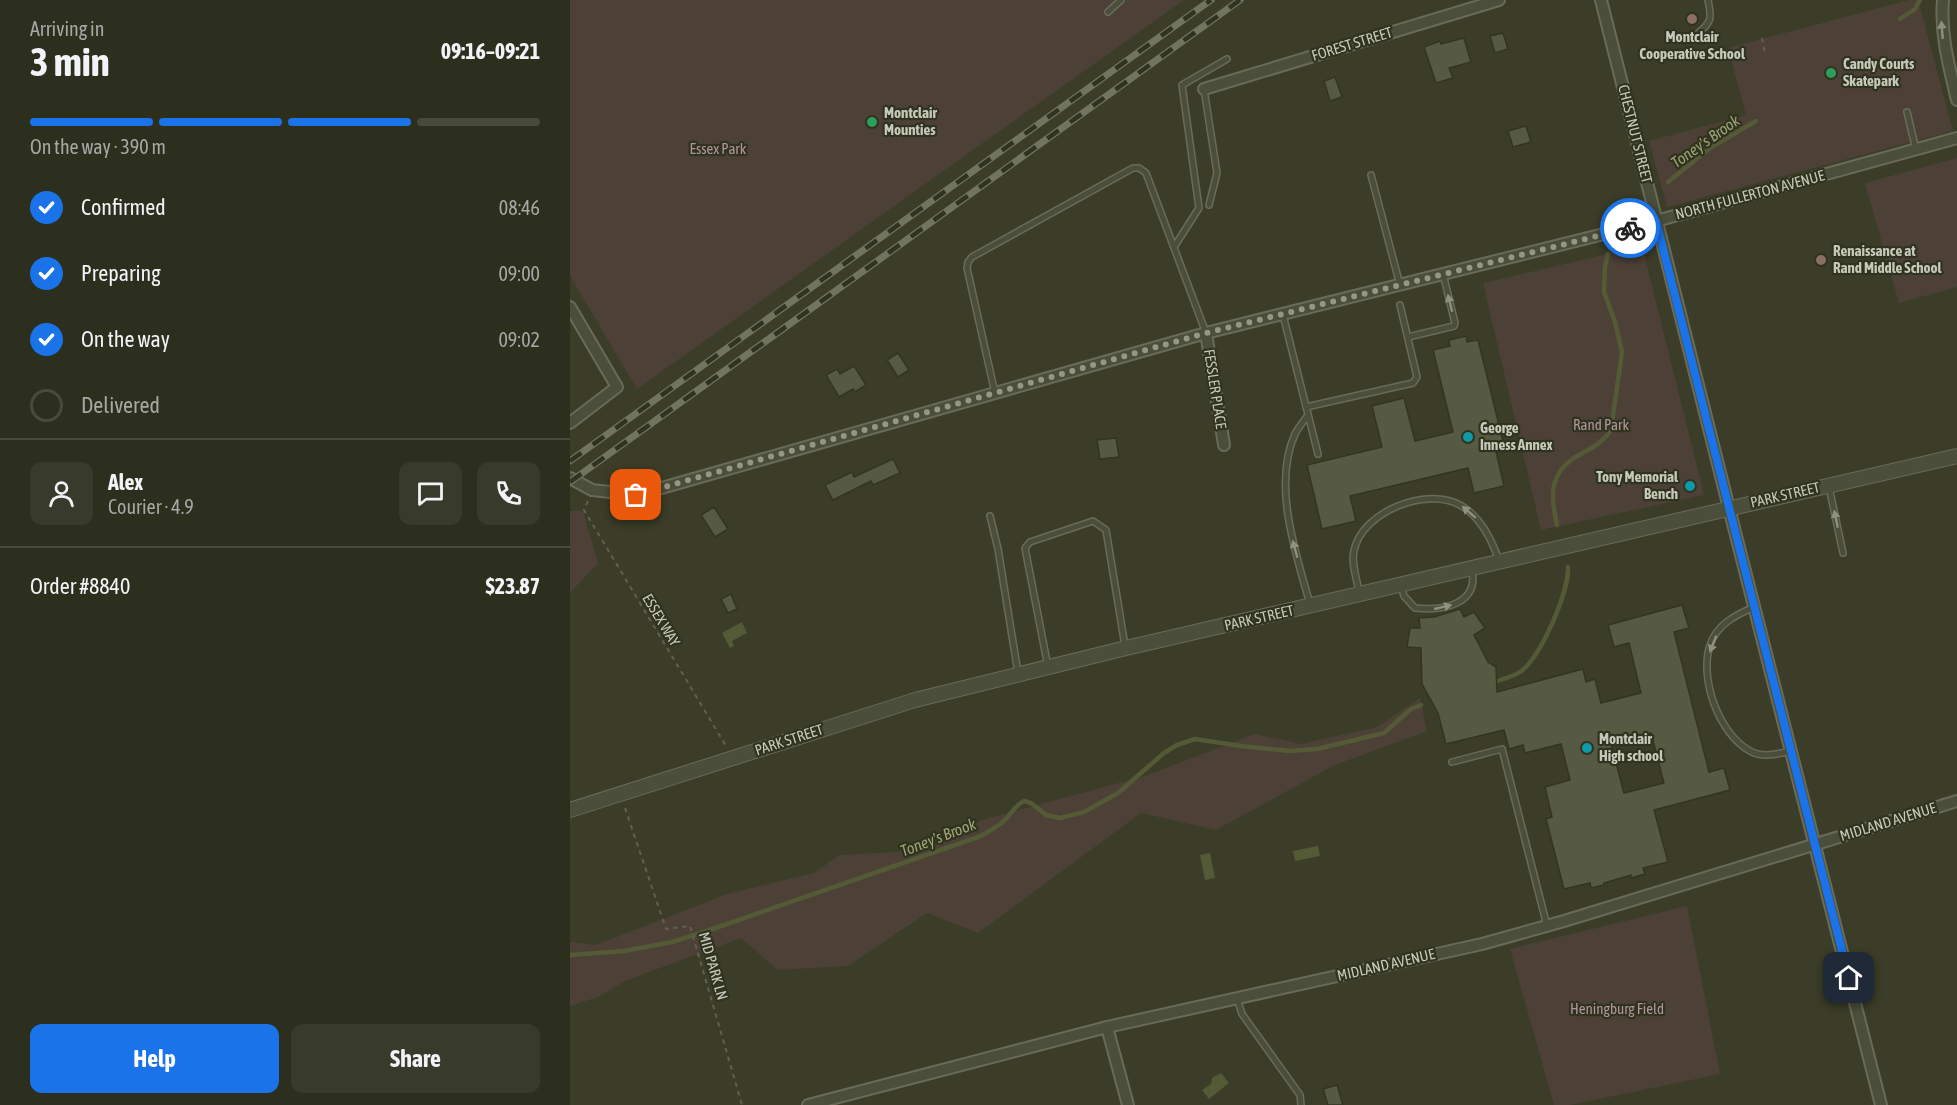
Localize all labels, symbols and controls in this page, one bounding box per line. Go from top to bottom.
marker: Montclair Cooperative School [1685,12,1699,26]
text: Arriving in [30,17,104,40]
one-way arrow [1938,20,1947,39]
street label: FOREST STREET [1309,23,1395,64]
place label: Montclair Cooperative School [1639,28,1746,62]
text: 09:16–09:21 [441,38,540,64]
text: 3 min [30,40,110,84]
place label: Candy Courts Skatepark [1843,55,1915,89]
marker: Candy Courts Skatepark [1824,66,1838,80]
street label: CHESTNUT STREET [1615,83,1656,185]
place label: Montclair Mounties [884,104,937,138]
water label: Toney's Brook [1667,110,1744,172]
marker: Montclair Mounties [865,115,879,129]
text: On the way · 390 m [30,135,166,158]
park label: Essex Park [690,140,747,157]
street label: NORTH FULLERTON AVENUE [1673,166,1827,223]
icon: check [30,191,63,224]
text: Confirmed [81,194,166,220]
text: 08:46 [499,196,540,219]
courier [1600,198,1660,258]
icon: bike [1614,212,1647,245]
place label: Renaissance at Rand Middle School [1833,242,1943,276]
marker: Renaissance at Rand Middle School [1814,253,1828,267]
icon: check [30,257,63,290]
text: Preparing [81,260,161,286]
text: 09:00 [498,262,540,285]
one-way arrow [1444,293,1454,312]
icon: check [30,323,63,356]
text: On the way [81,326,170,352]
text: 09:02 [498,328,540,351]
street label: FESSLER PLACE [1201,348,1230,431]
text: Delivered [81,392,160,418]
park label: Rand Park [1573,416,1629,433]
place label: George Inness Annex [1480,419,1552,453]
marker: George Inness Annex [1461,430,1475,444]
button: person [30,462,93,525]
button: chat [399,462,462,525]
button: phone [477,462,540,525]
place label: Tony Memorial Bench [1596,468,1679,502]
text: Alex [108,469,143,495]
pin [610,469,661,520]
icon: bag [619,478,652,511]
street label: PARK STREET [1748,478,1822,511]
marker: Tony Memorial Bench [1683,479,1697,493]
text: Courier · 4.9 [108,495,194,518]
one-way arrow [1461,505,1476,519]
one-way arrow [1831,509,1840,528]
one-way arrow [1290,540,1300,558]
text: Order #8840 [30,573,130,599]
text: $23.87 [485,573,540,599]
street label: ESSEX WAY [639,590,684,649]
street label: PARK STREET [1222,601,1296,634]
one-way arrow [1434,601,1452,611]
one-way arrow [1707,635,1717,653]
street label: PARK STREET [753,720,826,759]
place label: Montclair High school [1599,730,1664,764]
marker: Montclair High school [1580,741,1594,755]
street label: MIDLAND AVENUE [1838,799,1939,844]
water label: Toney's Brook [898,814,980,861]
street label: MID PARK LN [696,930,731,1002]
street label: MIDLAND AVENUE [1335,945,1437,984]
pin [1823,952,1874,1003]
icon: home [1832,961,1865,994]
park label: Heningburg Field [1570,1000,1664,1017]
button: Help [30,1024,279,1093]
button: Share [291,1024,540,1093]

